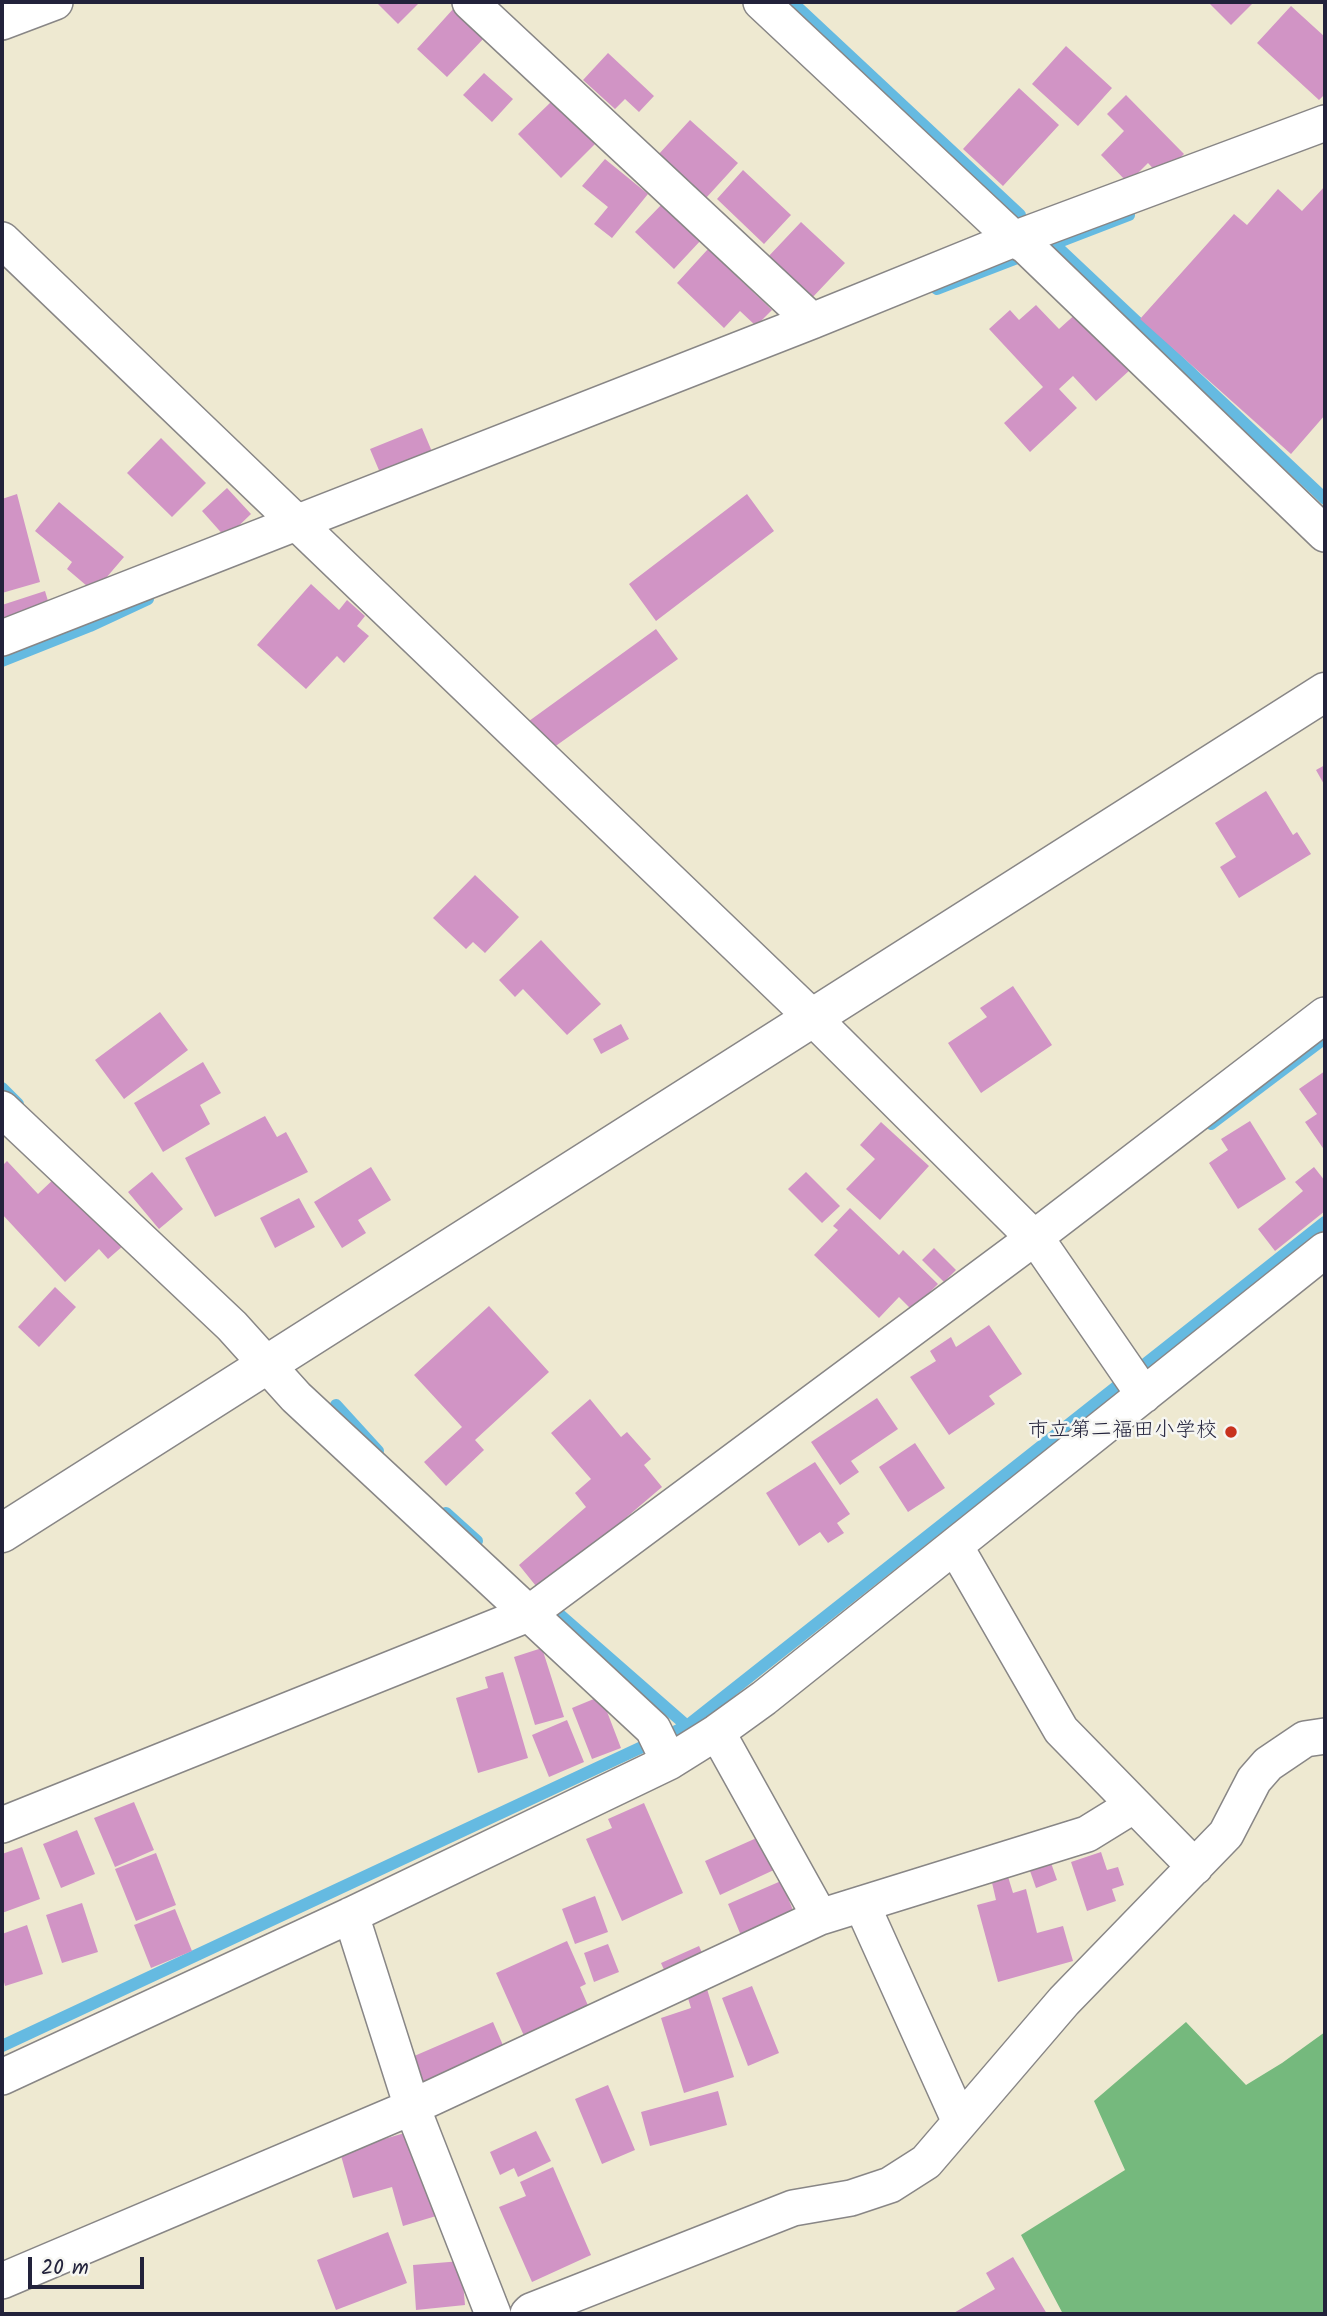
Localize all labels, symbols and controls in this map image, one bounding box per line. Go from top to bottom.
place label: 市立第二福田小学校 [1028,1419,1217,1445]
marker: 市立第二福田小学校 [1223,1424,1239,1440]
scale bar [32,2242,147,2286]
text: 20 m [41,2252,89,2285]

